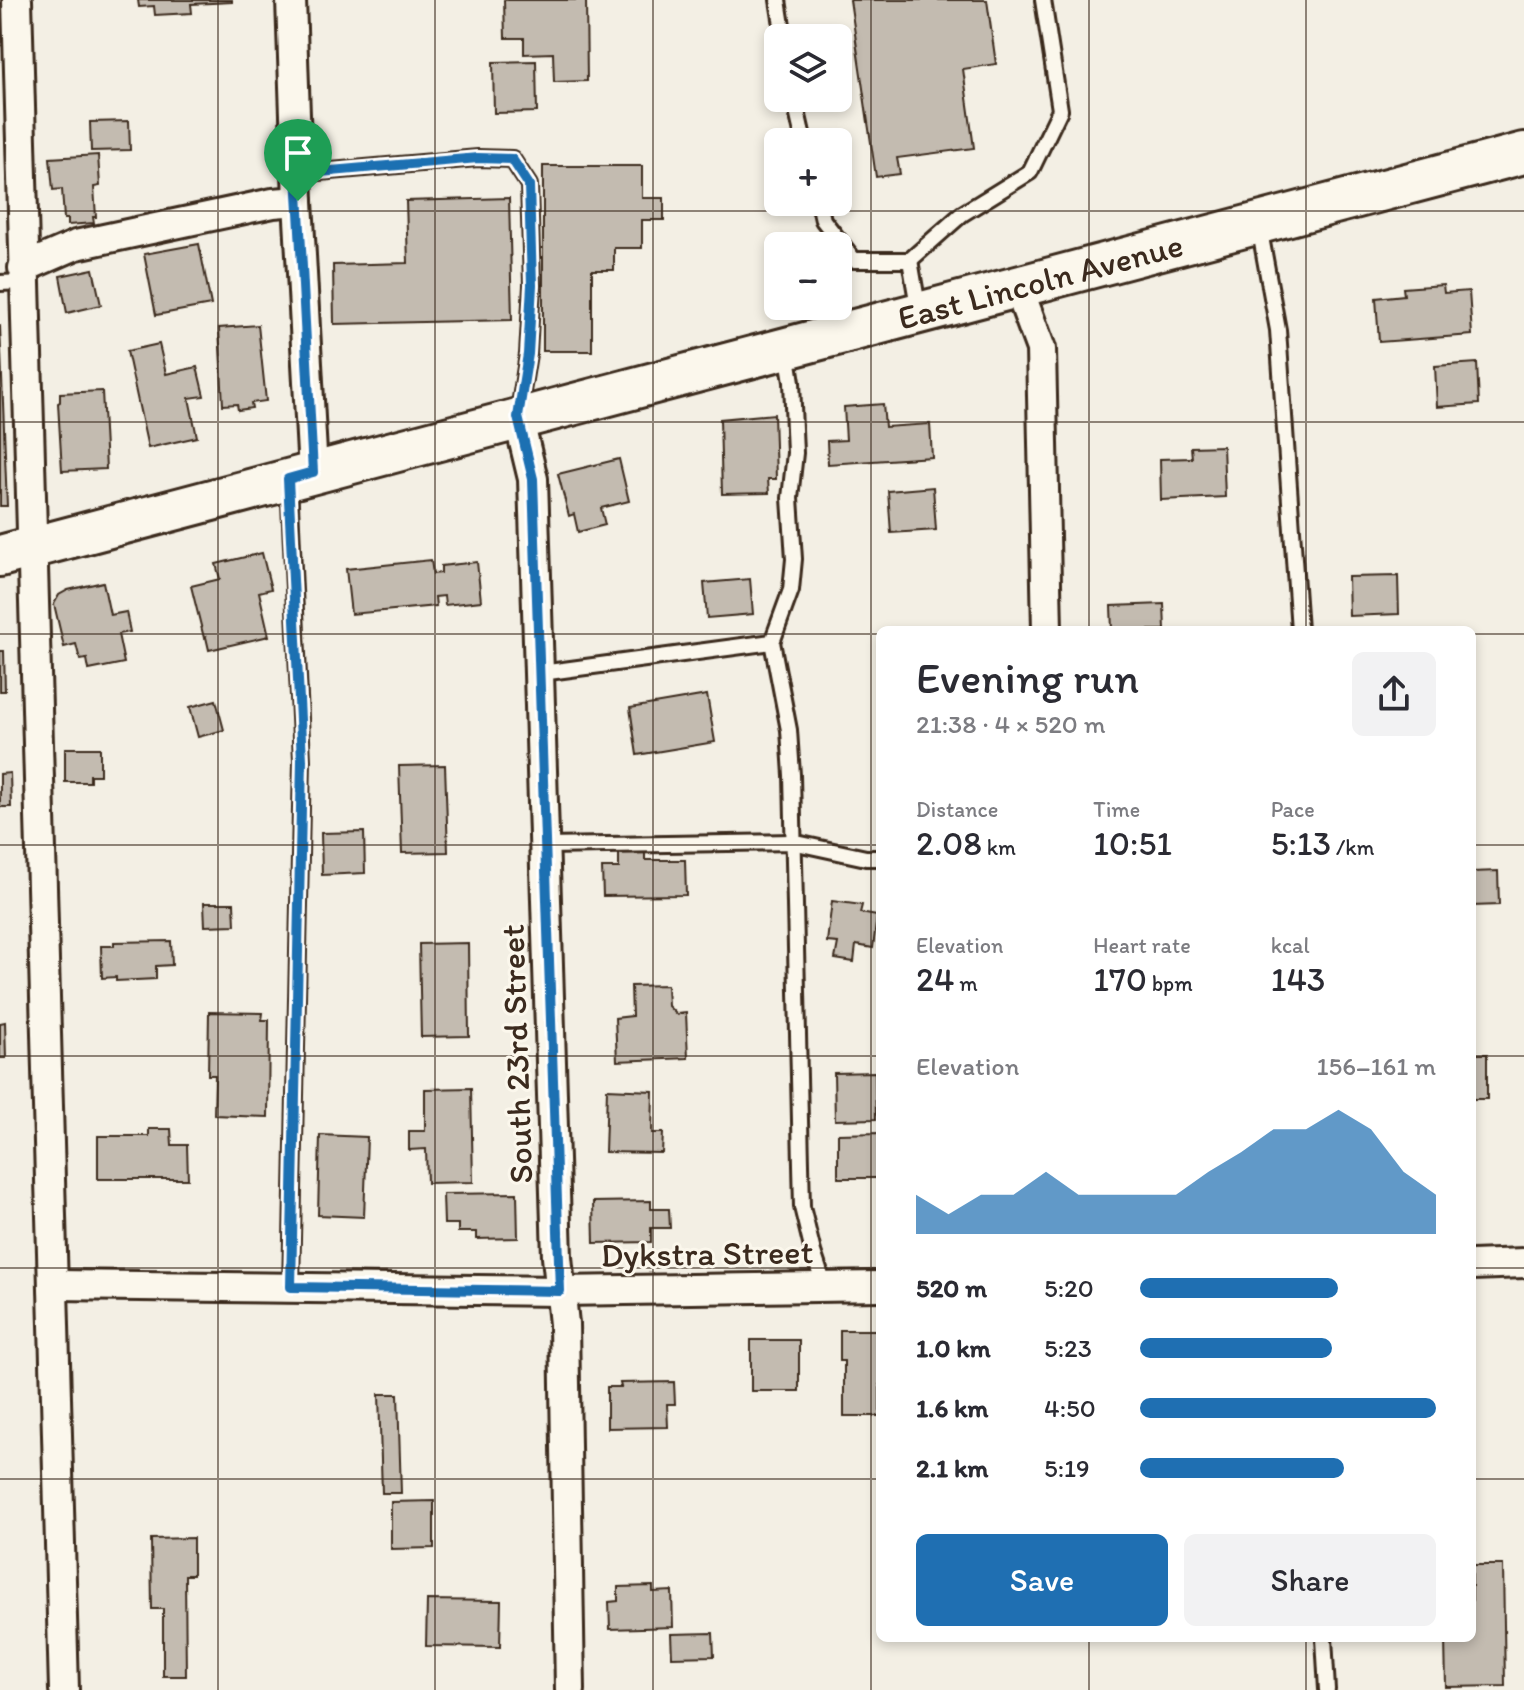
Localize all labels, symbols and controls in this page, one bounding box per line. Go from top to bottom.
map controls [764,24,852,320]
button: layers [764,24,852,112]
pin [264,119,332,201]
button: + [764,128,852,216]
icon: arrive [276,131,320,175]
street label: East Lincoln Avenue [893,224,1187,339]
button: − [764,232,852,320]
text: Evening run [916,651,1139,704]
button: share [1352,652,1436,736]
text: 21:38 · 4 × 520 m [916,708,1106,740]
text: Distance [916,796,998,823]
text: Time [1093,796,1140,823]
text: Pace [1271,796,1315,823]
text: 2.08 [916,823,982,864]
text: 10:51 [1093,823,1172,864]
text: 5:13 [1271,823,1331,864]
text: km [982,834,1016,861]
text: /km [1331,834,1374,861]
street label: South 23rd Street [491,923,542,1184]
text: Elevation [916,932,1003,959]
text: Heart rate [1093,932,1191,959]
text: kcal [1271,932,1310,959]
text: 24 [916,959,954,1000]
text: 170 [1093,959,1147,1000]
text: 143 [1271,959,1325,1000]
text: m [954,970,978,997]
text: bpm [1147,970,1193,997]
text: Elevation [916,1050,1019,1082]
text: 156–161 m [1316,1050,1436,1082]
street label: Dykstra Street [600,1231,814,1276]
text: 520 m [916,1272,987,1304]
text: 5:20 [1044,1272,1094,1304]
text: 1.0 km [916,1332,991,1364]
text: 5:23 [1044,1332,1092,1364]
text: 1.6 km [916,1392,988,1424]
text: 4:50 [1044,1392,1096,1424]
text: 2.1 km [916,1452,988,1484]
text: 5:19 [1044,1452,1090,1484]
button: Save [916,1534,1168,1626]
button: Share [1184,1534,1436,1626]

